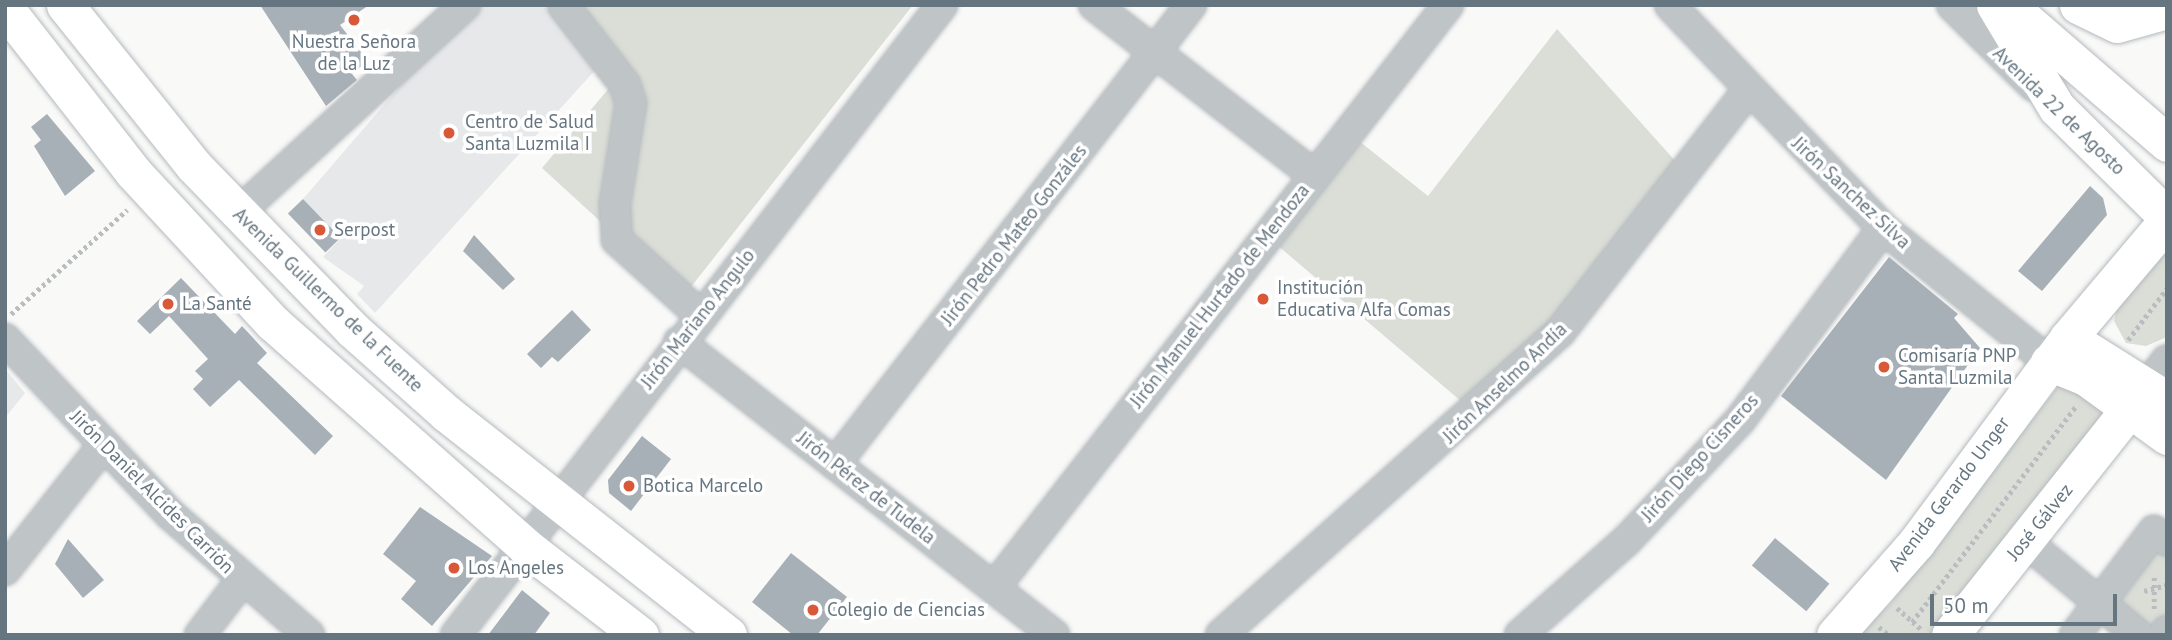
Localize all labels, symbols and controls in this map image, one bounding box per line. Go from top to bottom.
marker: Nuestra Señora de la Luz [346,12,362,28]
place label: Nuestra Señora de la Luz [292,31,416,75]
street label: Avenida 22 de Agosto [1988,42,2130,180]
place label: Centro de Salud Santa Luzmila I [465,111,594,155]
marker: Centro de Salud Santa Luzmila I [439,123,459,143]
street label: Jirón Sanchez Silva [1787,132,1915,254]
street label: Jirón Pedro Mateo Gonzáles [936,140,1092,330]
street label: Jirón Manuel Hurtado de Mendoza [1126,180,1314,412]
street label: Avenida Guillermo de la Fuente [228,203,428,397]
place label: Serpost [334,219,395,241]
marker: Serpost [312,222,328,238]
street label: Jirón Mariano Angulo [636,244,760,394]
place label: Institución Educativa Alfa Comas [1277,277,1451,321]
marker: Institución Educativa Alfa Comas [1255,291,1271,307]
place label: La Santé [182,293,252,315]
marker: La Santé [160,296,176,312]
street label: Jirón Anselmo Andía [1438,318,1572,448]
place label: Comisaría PNP Santa Luzmila [1898,345,2016,389]
marker: Comisaría PNP Santa Luzmila [1876,359,1892,375]
street label: Jirón Diego Cisneros [1637,390,1763,526]
street label: Jirón Daniel Alcides Carrión [65,405,239,579]
street label: Avenida Gerardo Unger [1883,412,2015,576]
street label: Jirón Pérez de Tudela [792,427,940,549]
place label: Botica Marcelo [643,475,763,497]
marker: Botica Marcelo [621,478,637,494]
street label: José Gálvez [2002,479,2078,565]
place label: Los Angeles [468,557,565,579]
marker: Los Angeles [446,560,462,576]
scale bar [1934,580,2121,624]
text: 50 m [1943,592,1989,619]
place label: Colegio de Ciencias [827,599,985,621]
marker: Colegio de Ciencias [805,602,821,618]

